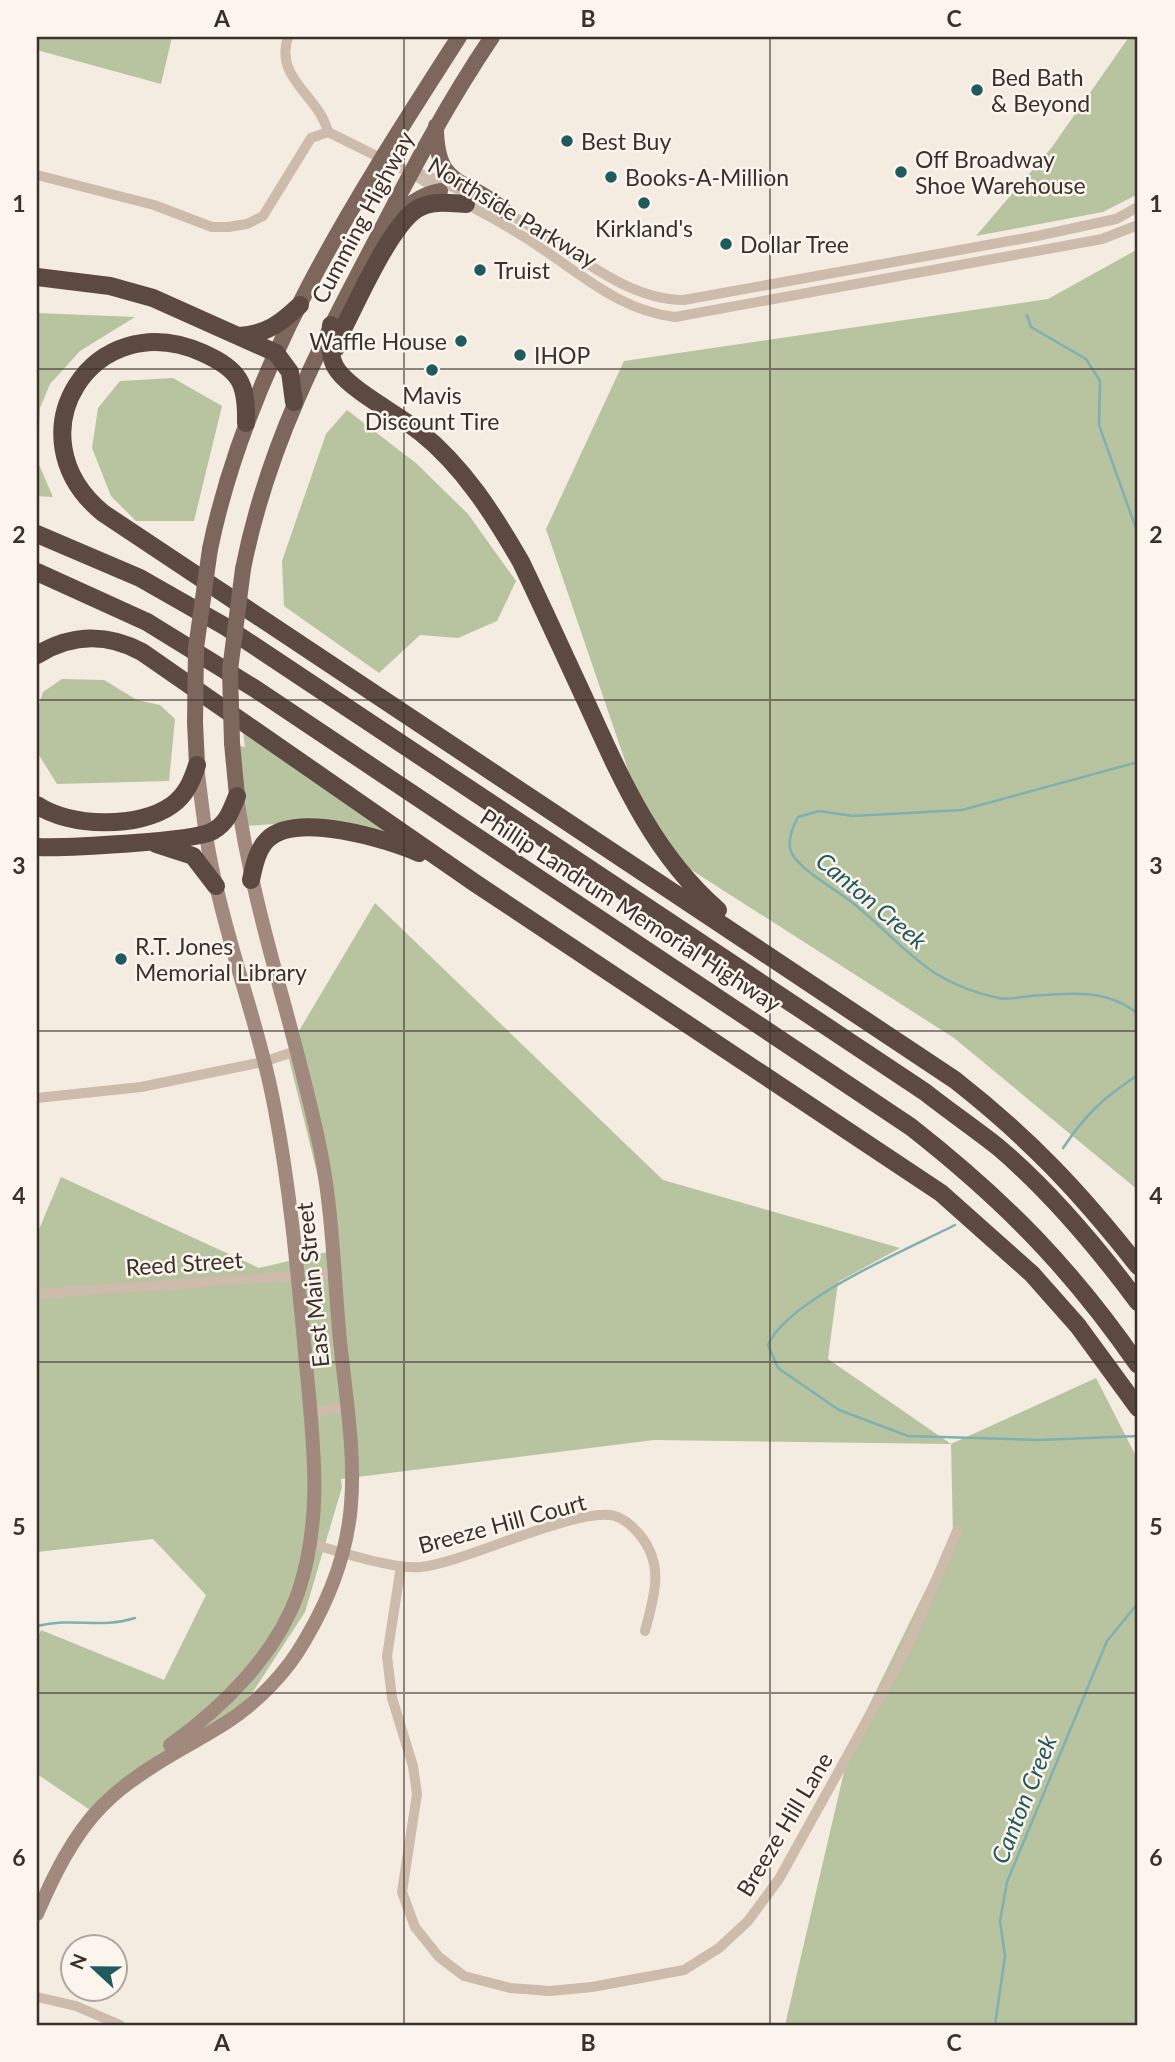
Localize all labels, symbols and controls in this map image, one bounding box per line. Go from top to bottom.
text: A [213,4,231,32]
text: B [580,4,596,32]
text: C [946,4,962,32]
place label: Bed Bath & Beyond [991,63,1090,117]
marker: Bed Bath & Beyond [969,82,985,98]
street label: Cumming Highway [305,126,419,308]
place label: Best Buy [581,127,671,155]
marker: Best Buy [559,133,575,149]
place label: Off Broadway Shoe Warehouse [915,145,1086,199]
street label: Northside Parkway [424,151,603,274]
place label: Books-A-Million [625,163,789,191]
marker: Off Broadway Shoe Warehouse [893,164,909,180]
marker: Books-A-Million [603,169,619,185]
text: 1 [12,189,26,217]
text: 1 [1149,189,1163,217]
marker: Kirkland's [636,195,652,211]
place label: Kirkland's [595,214,693,242]
place label: Dollar Tree [740,230,849,258]
marker: Dollar Tree [718,236,734,252]
place label: Truist [494,256,551,284]
marker: Truist [472,262,488,278]
place label: Waffle House [309,327,447,355]
marker: Waffle House [453,333,469,349]
place label: IHOP [534,341,590,369]
marker: IHOP [512,347,528,363]
marker: Mavis Discount Tire [424,362,440,378]
place label: Mavis Discount Tire [365,381,499,435]
text: 2 [12,520,26,548]
text: 2 [1149,520,1163,548]
street label: Phillip Landrum Memorial Highway [476,802,787,1018]
water label: Canton Creek [811,845,934,955]
text: 3 [12,851,26,879]
text: 3 [1149,851,1163,879]
place label: R.T. Jones Memorial Library [135,932,307,986]
marker: R.T. Jones Memorial Library [113,951,129,967]
text: 4 [12,1181,26,1209]
text: 4 [1149,1181,1163,1209]
street label: East Main Street [289,1200,335,1369]
street label: Reed Street [125,1245,244,1281]
street label: Breeze Hill Court [415,1487,590,1559]
text: 5 [12,1512,26,1540]
text: 5 [1149,1512,1163,1540]
water label: Canton Creek [984,1730,1062,1867]
street label: Breeze Hill Lane [730,1747,838,1901]
text: 6 [12,1843,26,1871]
text: 6 [1149,1843,1163,1871]
north arrow [60,1932,130,2002]
text: N [64,1950,91,1973]
text: A [213,2028,231,2056]
text: B [580,2028,596,2056]
text: C [946,2028,962,2056]

